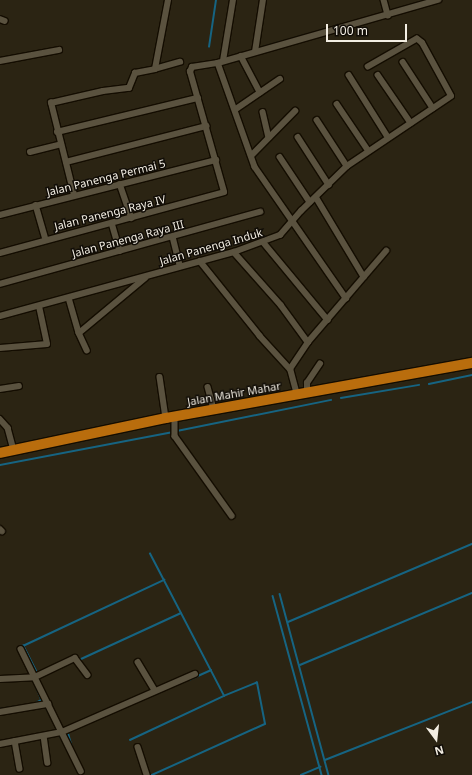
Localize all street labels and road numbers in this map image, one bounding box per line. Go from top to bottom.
street label: Jalan Panenga Permai 5 [45,157,167,199]
street label: Jalan Panenga Raya IV [53,193,167,233]
street label: Jalan Panenga Raya III [71,218,185,260]
street label: Jalan Panenga Induk [158,226,264,268]
street label: Jalan Mahir Mahar [186,379,282,409]

